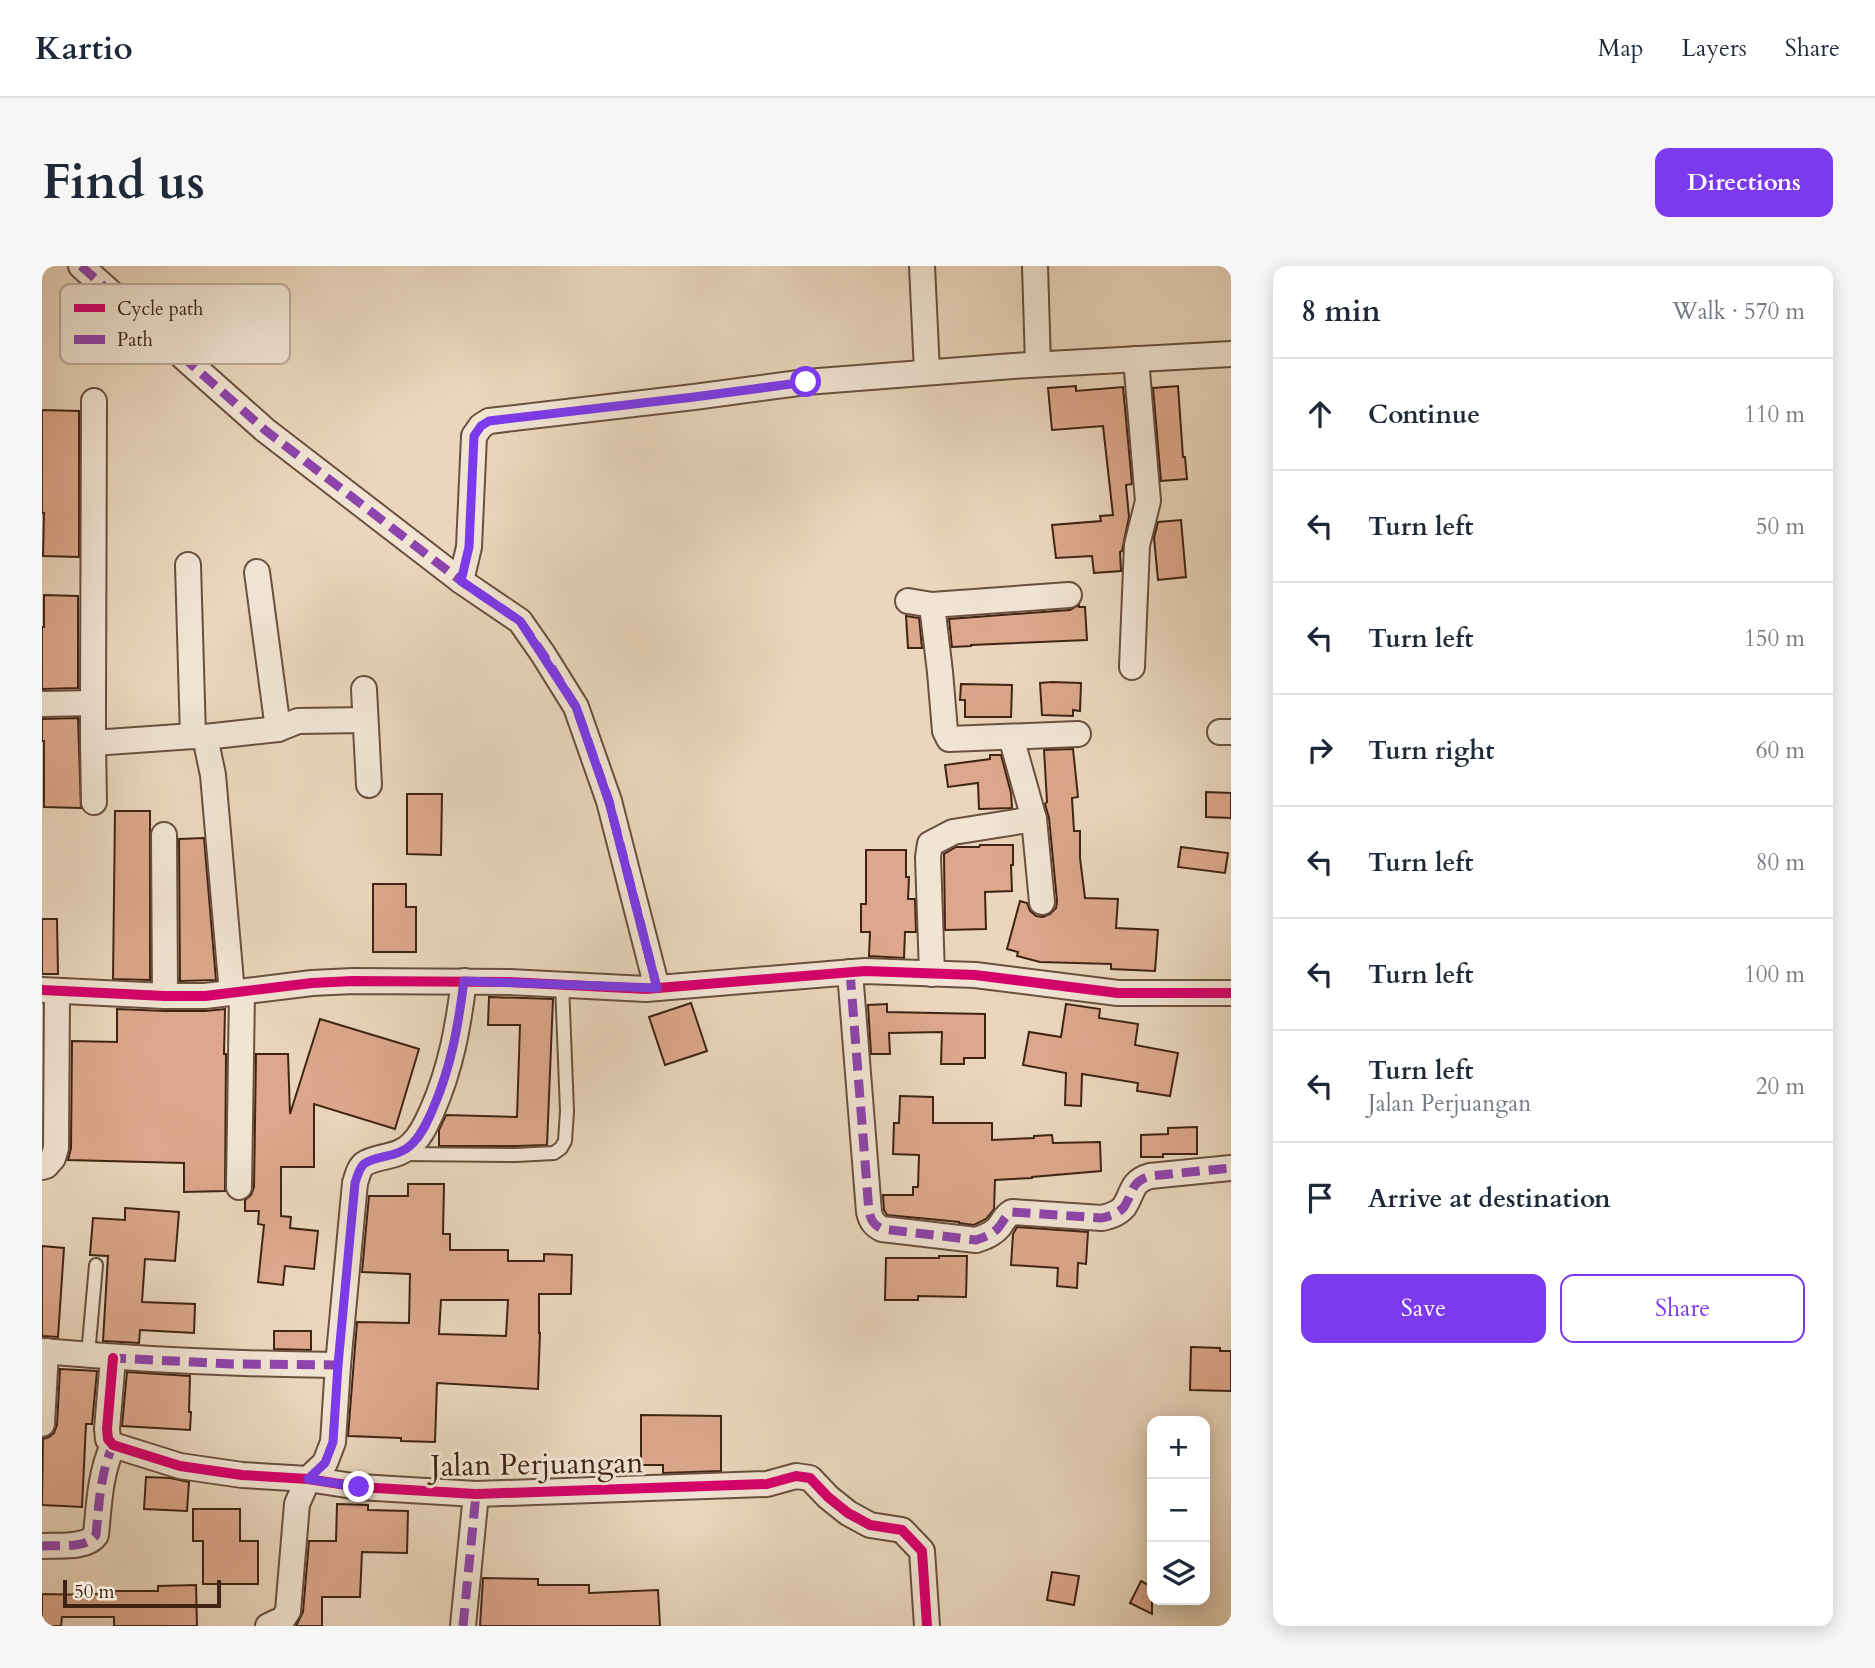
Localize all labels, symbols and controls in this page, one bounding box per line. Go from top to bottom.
text: Kartio [35,26,133,71]
text: Map [1598,32,1644,65]
text: Layers [1682,32,1747,65]
text: Share [1785,32,1840,65]
button: Directions [1655,148,1833,217]
text: Find us [42,149,205,216]
legend [60,284,290,364]
text: 8 min [1301,291,1381,332]
text: Cycle path [117,296,204,322]
text: Walk · 570 m [1672,296,1805,327]
text: Path [117,327,153,353]
route start [790,366,821,397]
icon: ahead [1301,395,1339,433]
text: Continue [1368,397,1480,432]
text: 110 m [1744,399,1805,430]
icon: left [1301,507,1339,545]
text: Turn left [1368,509,1473,544]
text: 50 m [1756,511,1805,542]
icon: left [1301,619,1339,657]
text: Turn left [1368,621,1473,656]
text: 150 m [1744,623,1805,654]
icon: right [1301,731,1339,769]
text: Turn right [1368,733,1495,768]
text: 60 m [1756,735,1805,766]
icon: left [1301,843,1339,881]
text: Turn left [1368,845,1473,880]
text: 80 m [1756,847,1805,878]
icon: left [1301,955,1339,993]
text: Turn left [1368,957,1473,992]
text: 100 m [1744,959,1805,990]
text: Turn left [1368,1053,1473,1088]
icon: left [1301,1067,1339,1105]
text: 20 m [1756,1071,1805,1102]
text: Jalan Perjuangan [1368,1088,1531,1119]
icon: arrive [1301,1179,1339,1217]
text: Arrive at destination [1368,1181,1611,1216]
button: Save [1301,1274,1546,1343]
button: Share [1560,1274,1805,1343]
map controls [1147,1416,1210,1605]
button: + [1147,1416,1210,1479]
street label: Jalan Perjuangan [426,1442,644,1487]
route end [343,1471,374,1502]
button: − [1147,1479,1210,1542]
button: layers [1147,1542,1210,1605]
scale bar [63,1577,220,1609]
text: 50 m [74,1579,115,1605]

